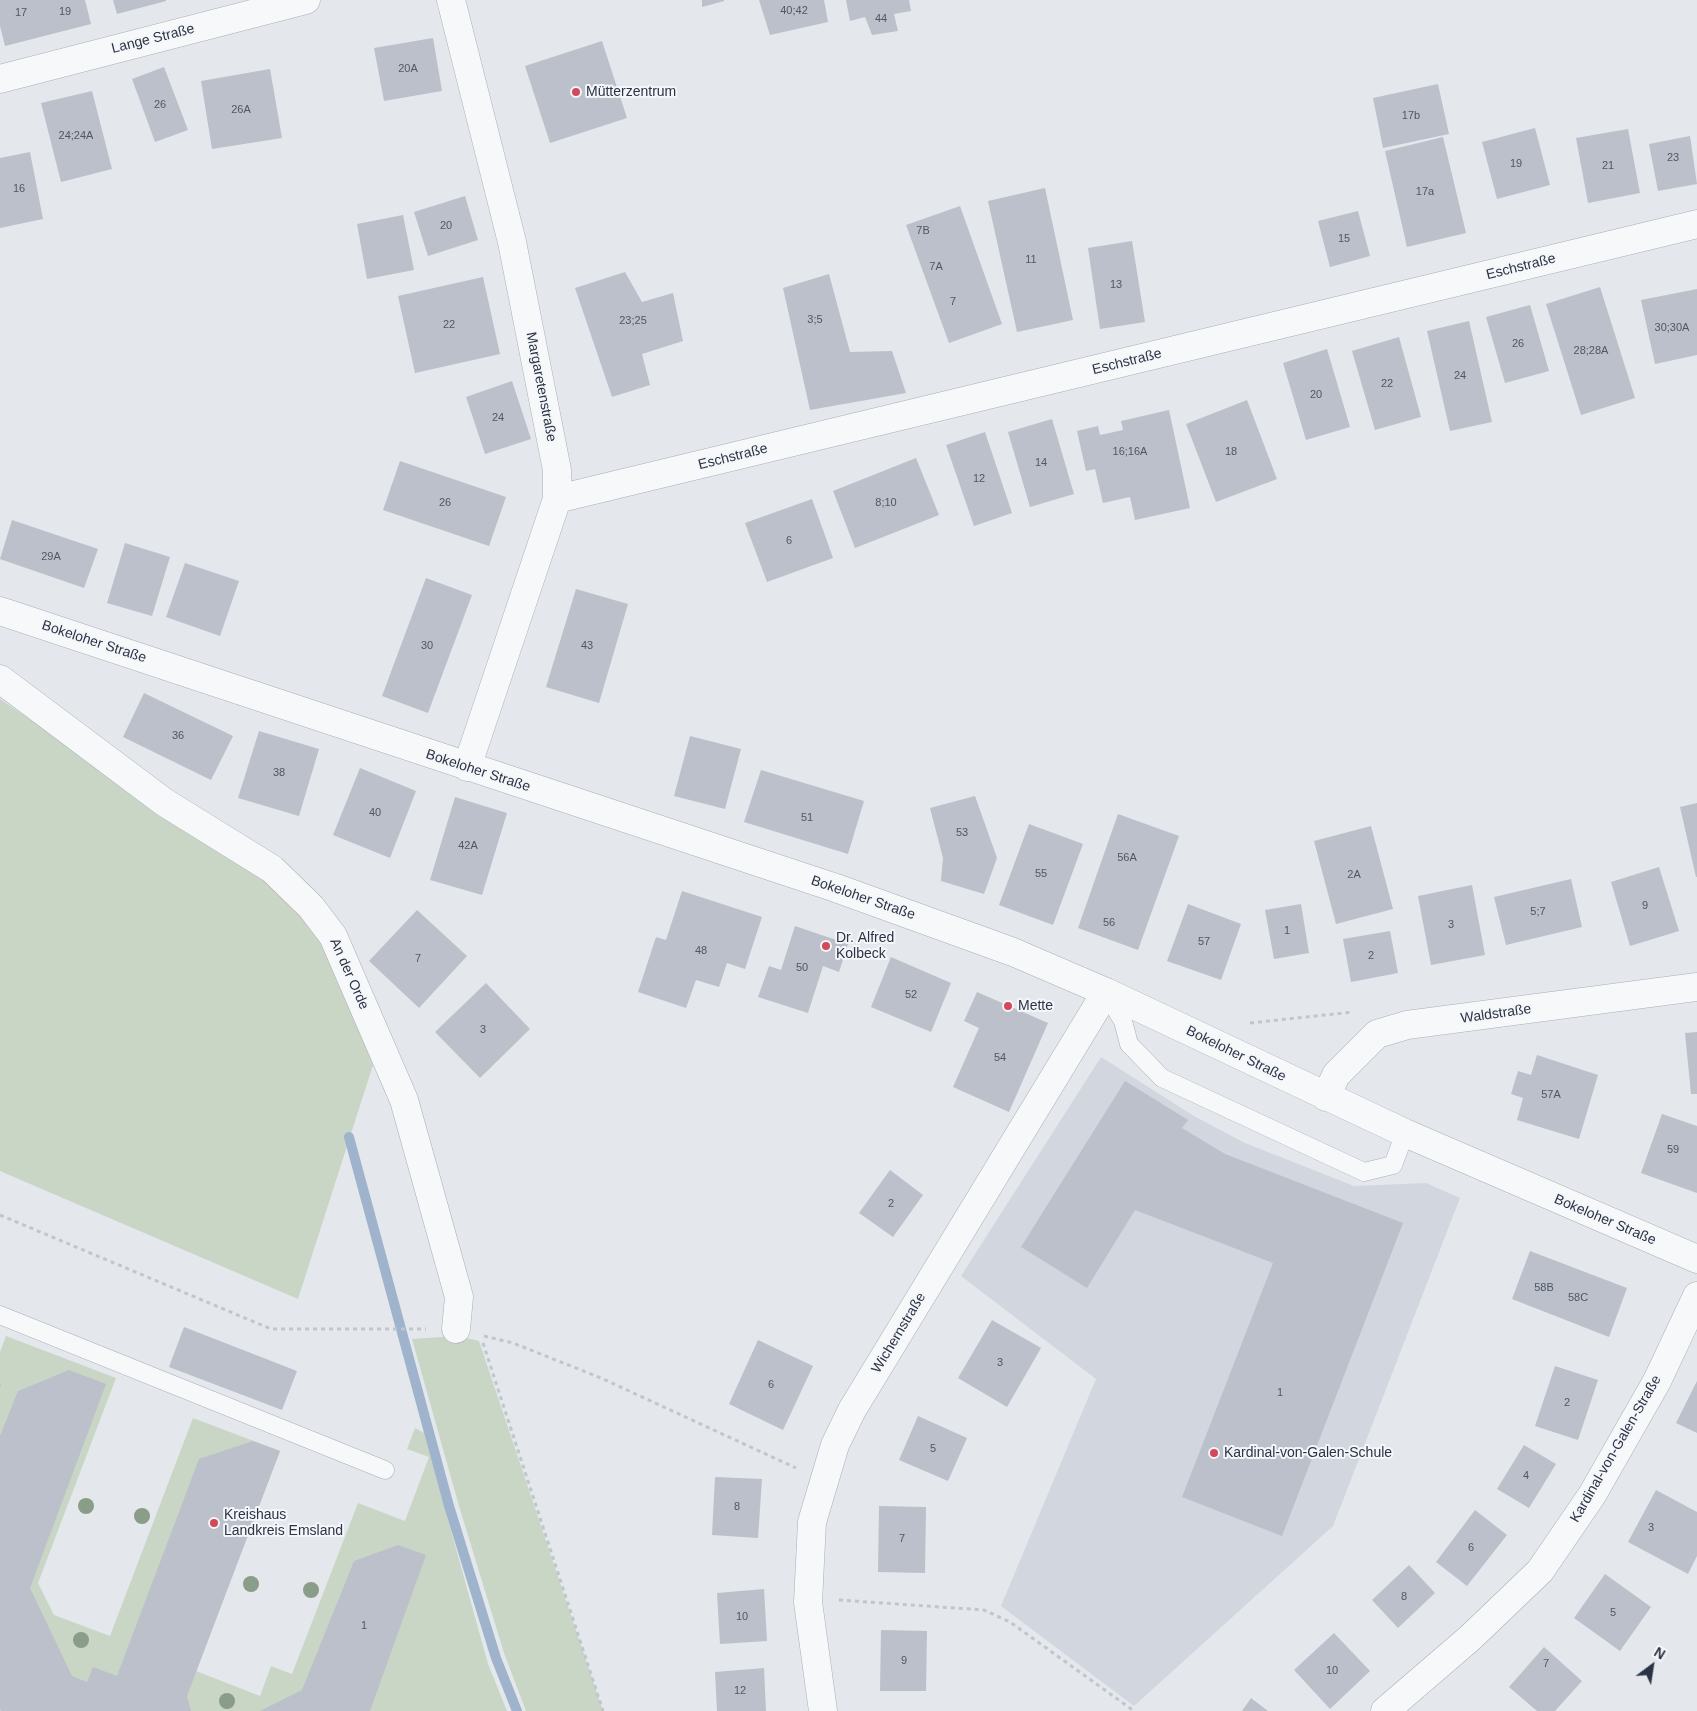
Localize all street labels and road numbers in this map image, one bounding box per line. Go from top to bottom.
street label: Lange Straße [110,21,196,57]
street label: Eschstraße [1485,250,1557,284]
street label: Margaretenstraße [522,331,560,443]
street label: Eschstraße [1091,345,1163,379]
street label: Eschstraße [697,440,769,474]
street label: Bokeloher Straße [40,617,148,667]
street label: Bokeloher Straße [424,746,532,796]
street label: Bokeloher Straße [809,872,917,924]
street label: An der Orde [326,936,372,1012]
street label: Waldstraße [1460,1001,1532,1027]
street label: Bokeloher Straße [1183,1023,1289,1085]
street label: Bokeloher Straße [1552,1191,1658,1249]
street label: Wichernstraße [868,1290,930,1376]
street label: Kardinal-von-Galen-Straße [1567,1372,1665,1526]

